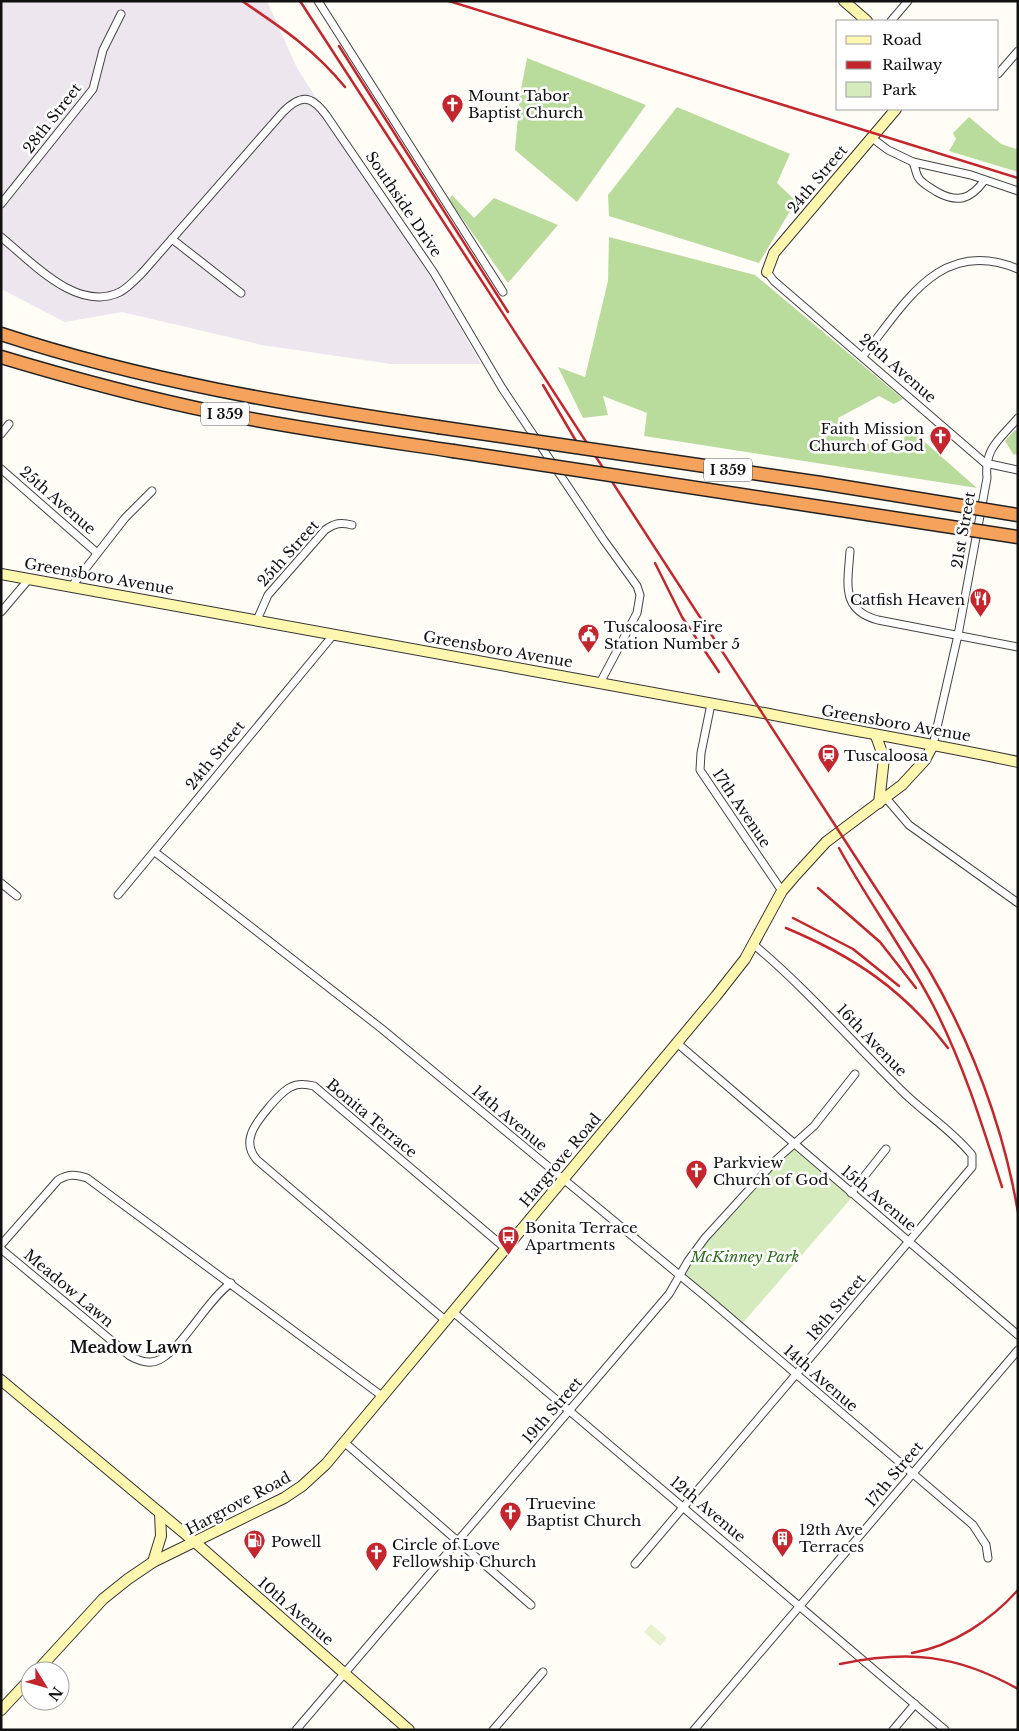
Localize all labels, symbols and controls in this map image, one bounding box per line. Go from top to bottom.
legend [836,20,999,110]
text: Road [882,30,922,49]
text: Railway [882,55,943,74]
street label: 28th Street [19,79,85,157]
text: Park [882,80,918,99]
place label: Mount Tabor Baptist Church [468,86,583,122]
church icon: Mount Tabor Baptist Church [440,92,464,123]
street label: 24th Street [783,141,851,217]
street label: Southside Drive [362,148,446,260]
street label: 26th Avenue [856,329,940,407]
road number: I 359 [201,402,249,426]
place label: Faith Mission Church of God [809,419,924,455]
church icon: Faith Mission Church of God [928,425,952,456]
road number: I 359 [704,458,752,482]
street label: 25th Avenue [16,462,100,538]
street label: 21st Street [947,490,979,570]
street label: 25th Street [253,515,323,590]
street label: Greensboro Avenue [23,553,175,599]
restaurant icon: Catfish Heaven [969,587,993,618]
place label: Catfish Heaven [850,590,965,609]
place label: Tuscaloosa Fire Station Number 5 [604,617,740,653]
public building icon: Tuscaloosa Fire Station Number 5 [576,623,600,654]
street label: Greensboro Avenue [422,626,574,672]
street label: Greensboro Avenue [820,700,972,746]
street label: 24th Street [181,716,249,793]
station icon: Tuscaloosa [816,743,840,774]
place label: Tuscaloosa [844,746,929,765]
street label: 17th Avenue [709,765,775,851]
street label: 16th Avenue [833,1000,911,1080]
street label: Bonita Terrace [323,1074,421,1162]
street label: 14th Avenue [469,1081,551,1155]
street label: Hargrove Road [515,1109,605,1211]
place label: Parkview Church of God [713,1153,828,1189]
church icon: Parkview Church of God [685,1159,709,1190]
street label: 15th Avenue [838,1161,920,1235]
place label: Bonita Terrace Apartments [524,1218,638,1254]
bus stop icon: Bonita Terrace Apartments [497,1224,521,1255]
street label: Meadow Lawn [20,1245,118,1331]
park label: McKinney Park [690,1247,799,1266]
street label: 18th Street [803,1270,870,1344]
district label: Meadow Lawn [70,1337,193,1357]
street label: 14th Avenue [780,1341,862,1415]
street label: 19th Street [518,1373,586,1447]
street label: 17th Street [861,1437,927,1511]
street label: Hargrove Road [182,1467,294,1539]
street label: 12th Avenue [666,1472,750,1546]
place label: Truevine Baptist Church [526,1494,641,1530]
church icon: Truevine Baptist Church [498,1500,522,1531]
place label: 12th Ave Terraces [799,1520,864,1556]
building icon: 12th Ave Terraces [771,1526,795,1557]
fuel station icon: Powell [243,1529,267,1560]
place label: Powell [271,1532,321,1551]
place label: Circle of Love Fellowship Church [392,1535,536,1571]
church icon: Circle of Love Fellowship Church [364,1541,388,1572]
street label: 10th Avenue [254,1573,338,1649]
north arrow [20,1661,70,1711]
text: N [44,1683,67,1704]

